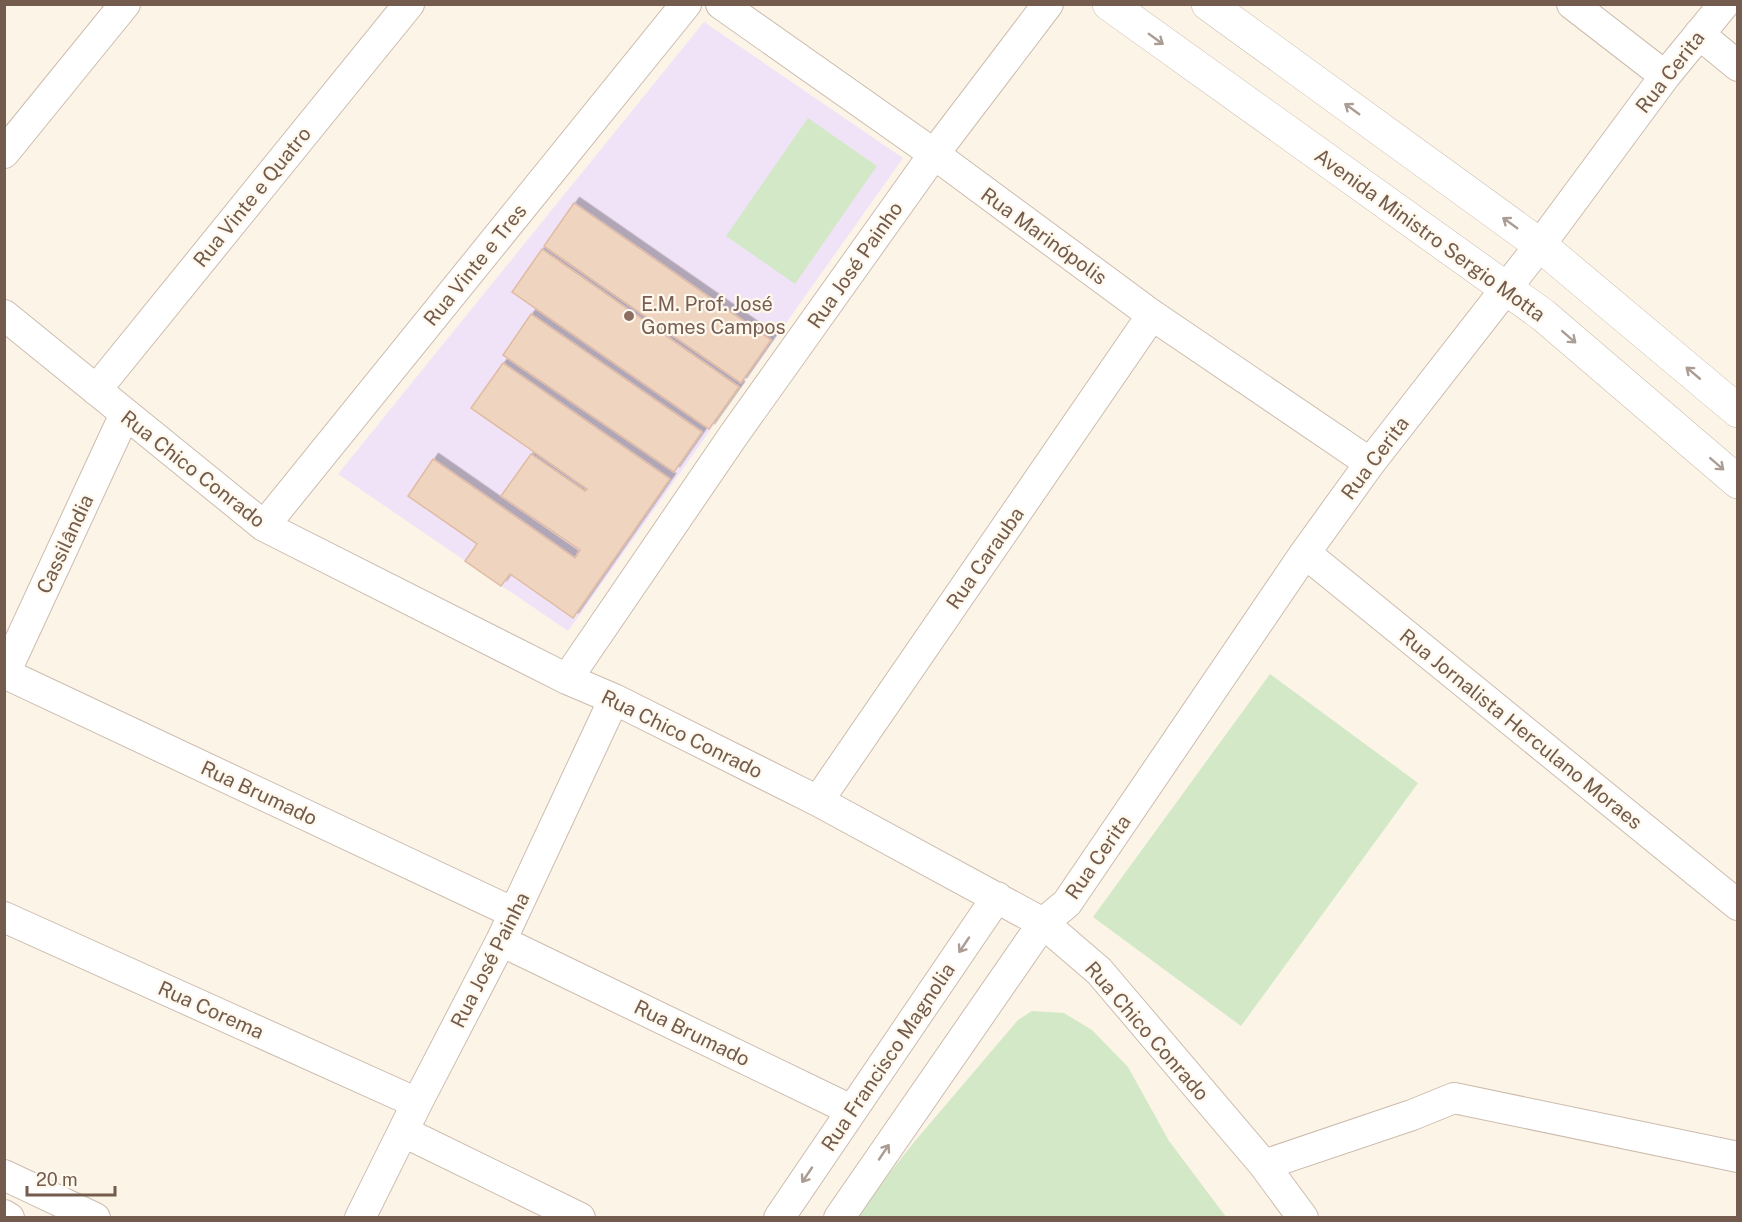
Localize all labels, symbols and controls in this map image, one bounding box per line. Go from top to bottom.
street label: Rua Cerita [1631,26,1709,118]
one-way arrow [1148,32,1164,45]
one-way arrow [1344,102,1360,115]
street label: Rua Vinte e Quatro [188,122,316,272]
street label: Avenida Ministro Sergio Motta [1310,143,1550,327]
street label: Rua Marinópolis [976,182,1112,290]
street label: Rua José Painho [802,197,908,333]
street label: Rua Vinte e Tres [419,199,531,331]
one-way arrow [1502,217,1518,229]
place label: E.M. Prof. José Gomes Campos [641,292,786,339]
marker: E.M. Prof. José Gomes Campos [622,309,636,323]
one-way arrow [1561,330,1576,344]
one-way arrow [1686,366,1701,380]
street label: Rua Chico Conrado [116,405,270,533]
street label: Rua Cerita [1336,412,1414,504]
one-way arrow [1709,457,1724,471]
street label: Cassilândia [32,491,98,597]
street label: Rua Carauba [941,502,1029,614]
street label: Rua Jornalista Herculano Moraes [1395,624,1647,834]
street label: Rua Chico Conrado [597,685,767,783]
street label: Rua Brumado [197,756,321,830]
street label: Rua Cerita [1060,810,1136,904]
street label: Rua José Painha [446,888,534,1032]
one-way arrow [958,936,970,952]
street label: Rua Chico Conrado [1080,957,1214,1105]
street label: Rua Francisco Magnolia [816,958,960,1156]
street label: Rua Corema [154,976,268,1044]
street label: Rua Brumado [630,995,754,1071]
one-way arrow [878,1144,890,1161]
scale bar [27,1159,116,1197]
one-way arrow [801,1167,813,1183]
text: 20 m [36,1169,78,1190]

